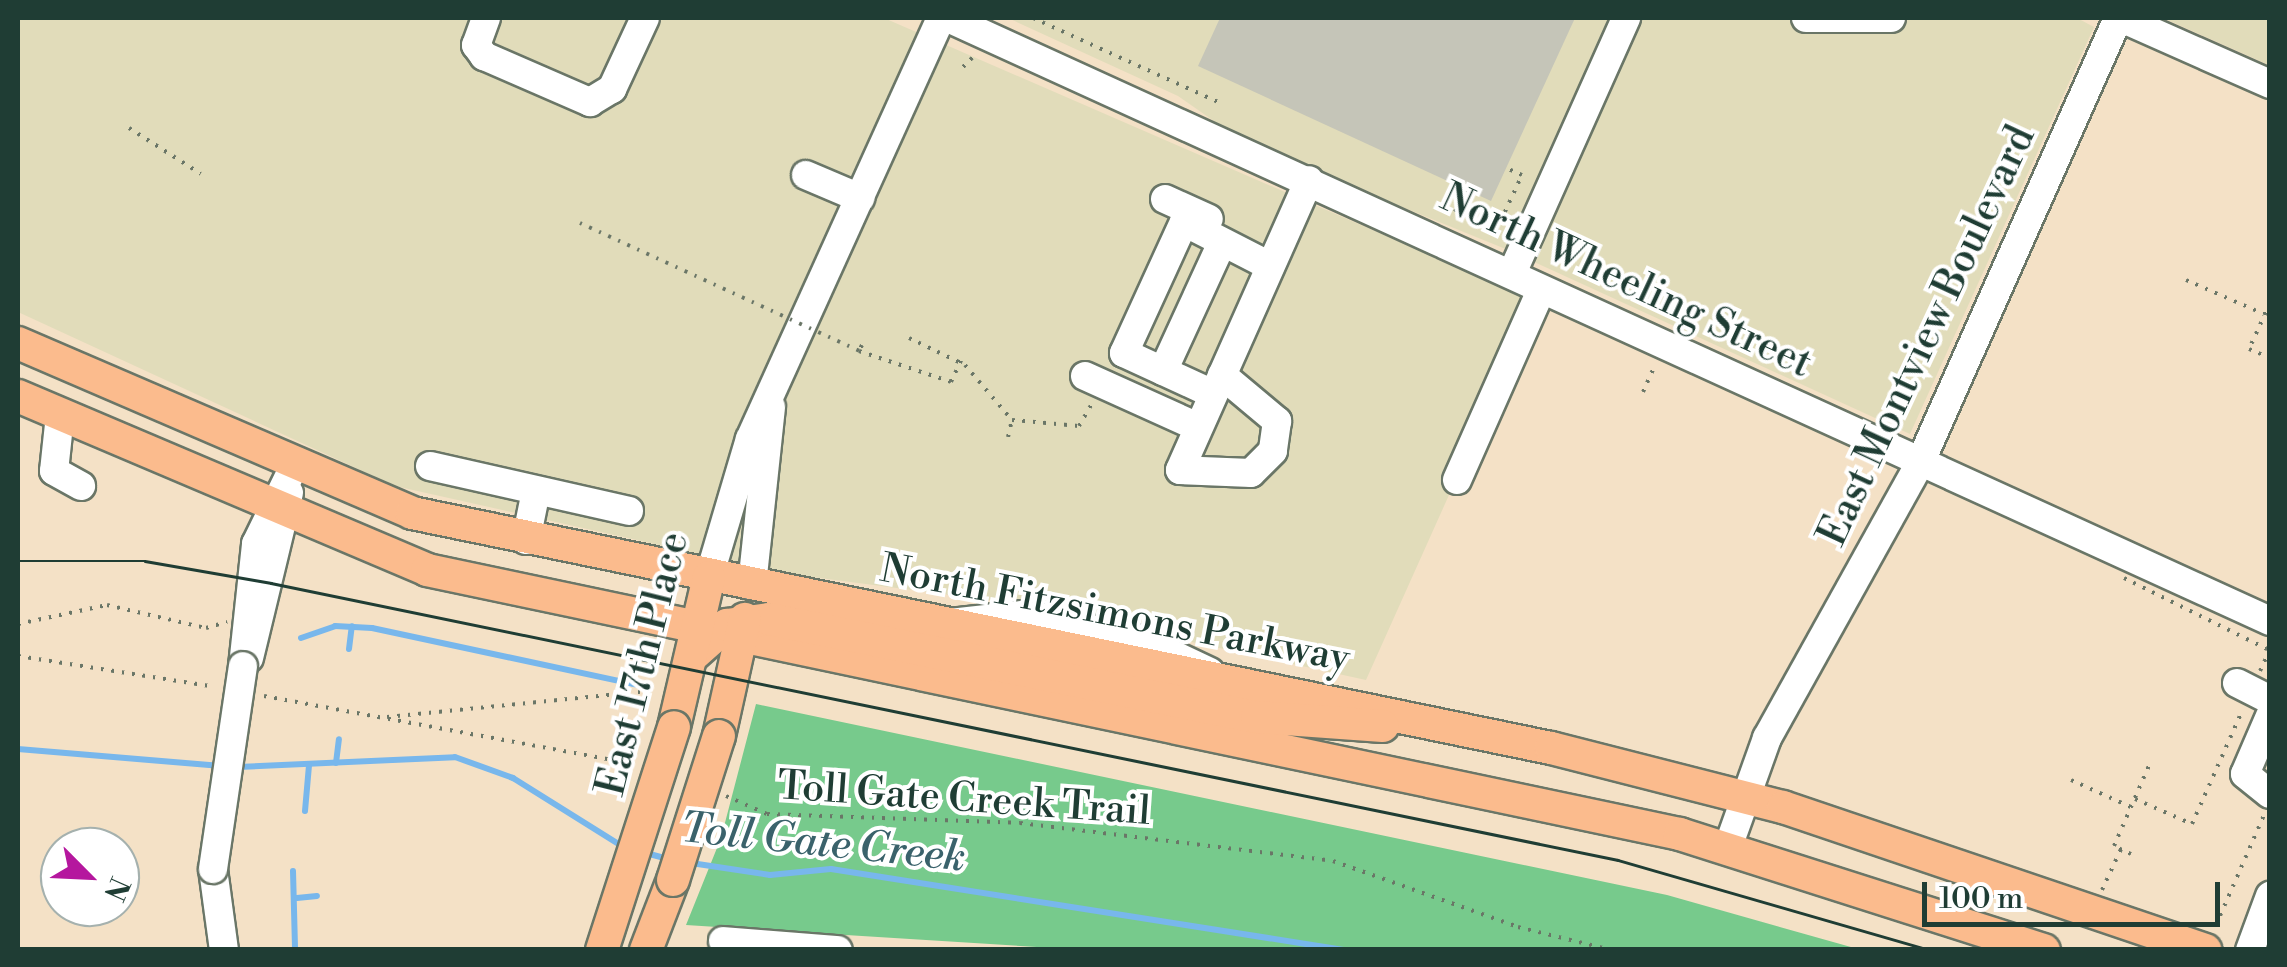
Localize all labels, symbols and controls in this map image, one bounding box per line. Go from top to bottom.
street label: East Montview Boulevard [1808,118,2046,554]
street label: North Wheeling Street [1433,174,1819,388]
street label: East 17th Place [587,527,699,801]
street label: North Fitzsimons Parkway [876,545,1354,683]
street label: Toll Gate Creek Trail [776,762,1152,836]
water label: Toll Gate Creek [678,804,968,884]
north arrow [40,827,140,927]
scale bar [1927,862,2224,924]
text: N [96,871,137,906]
text: 100 m [1939,880,2023,918]

